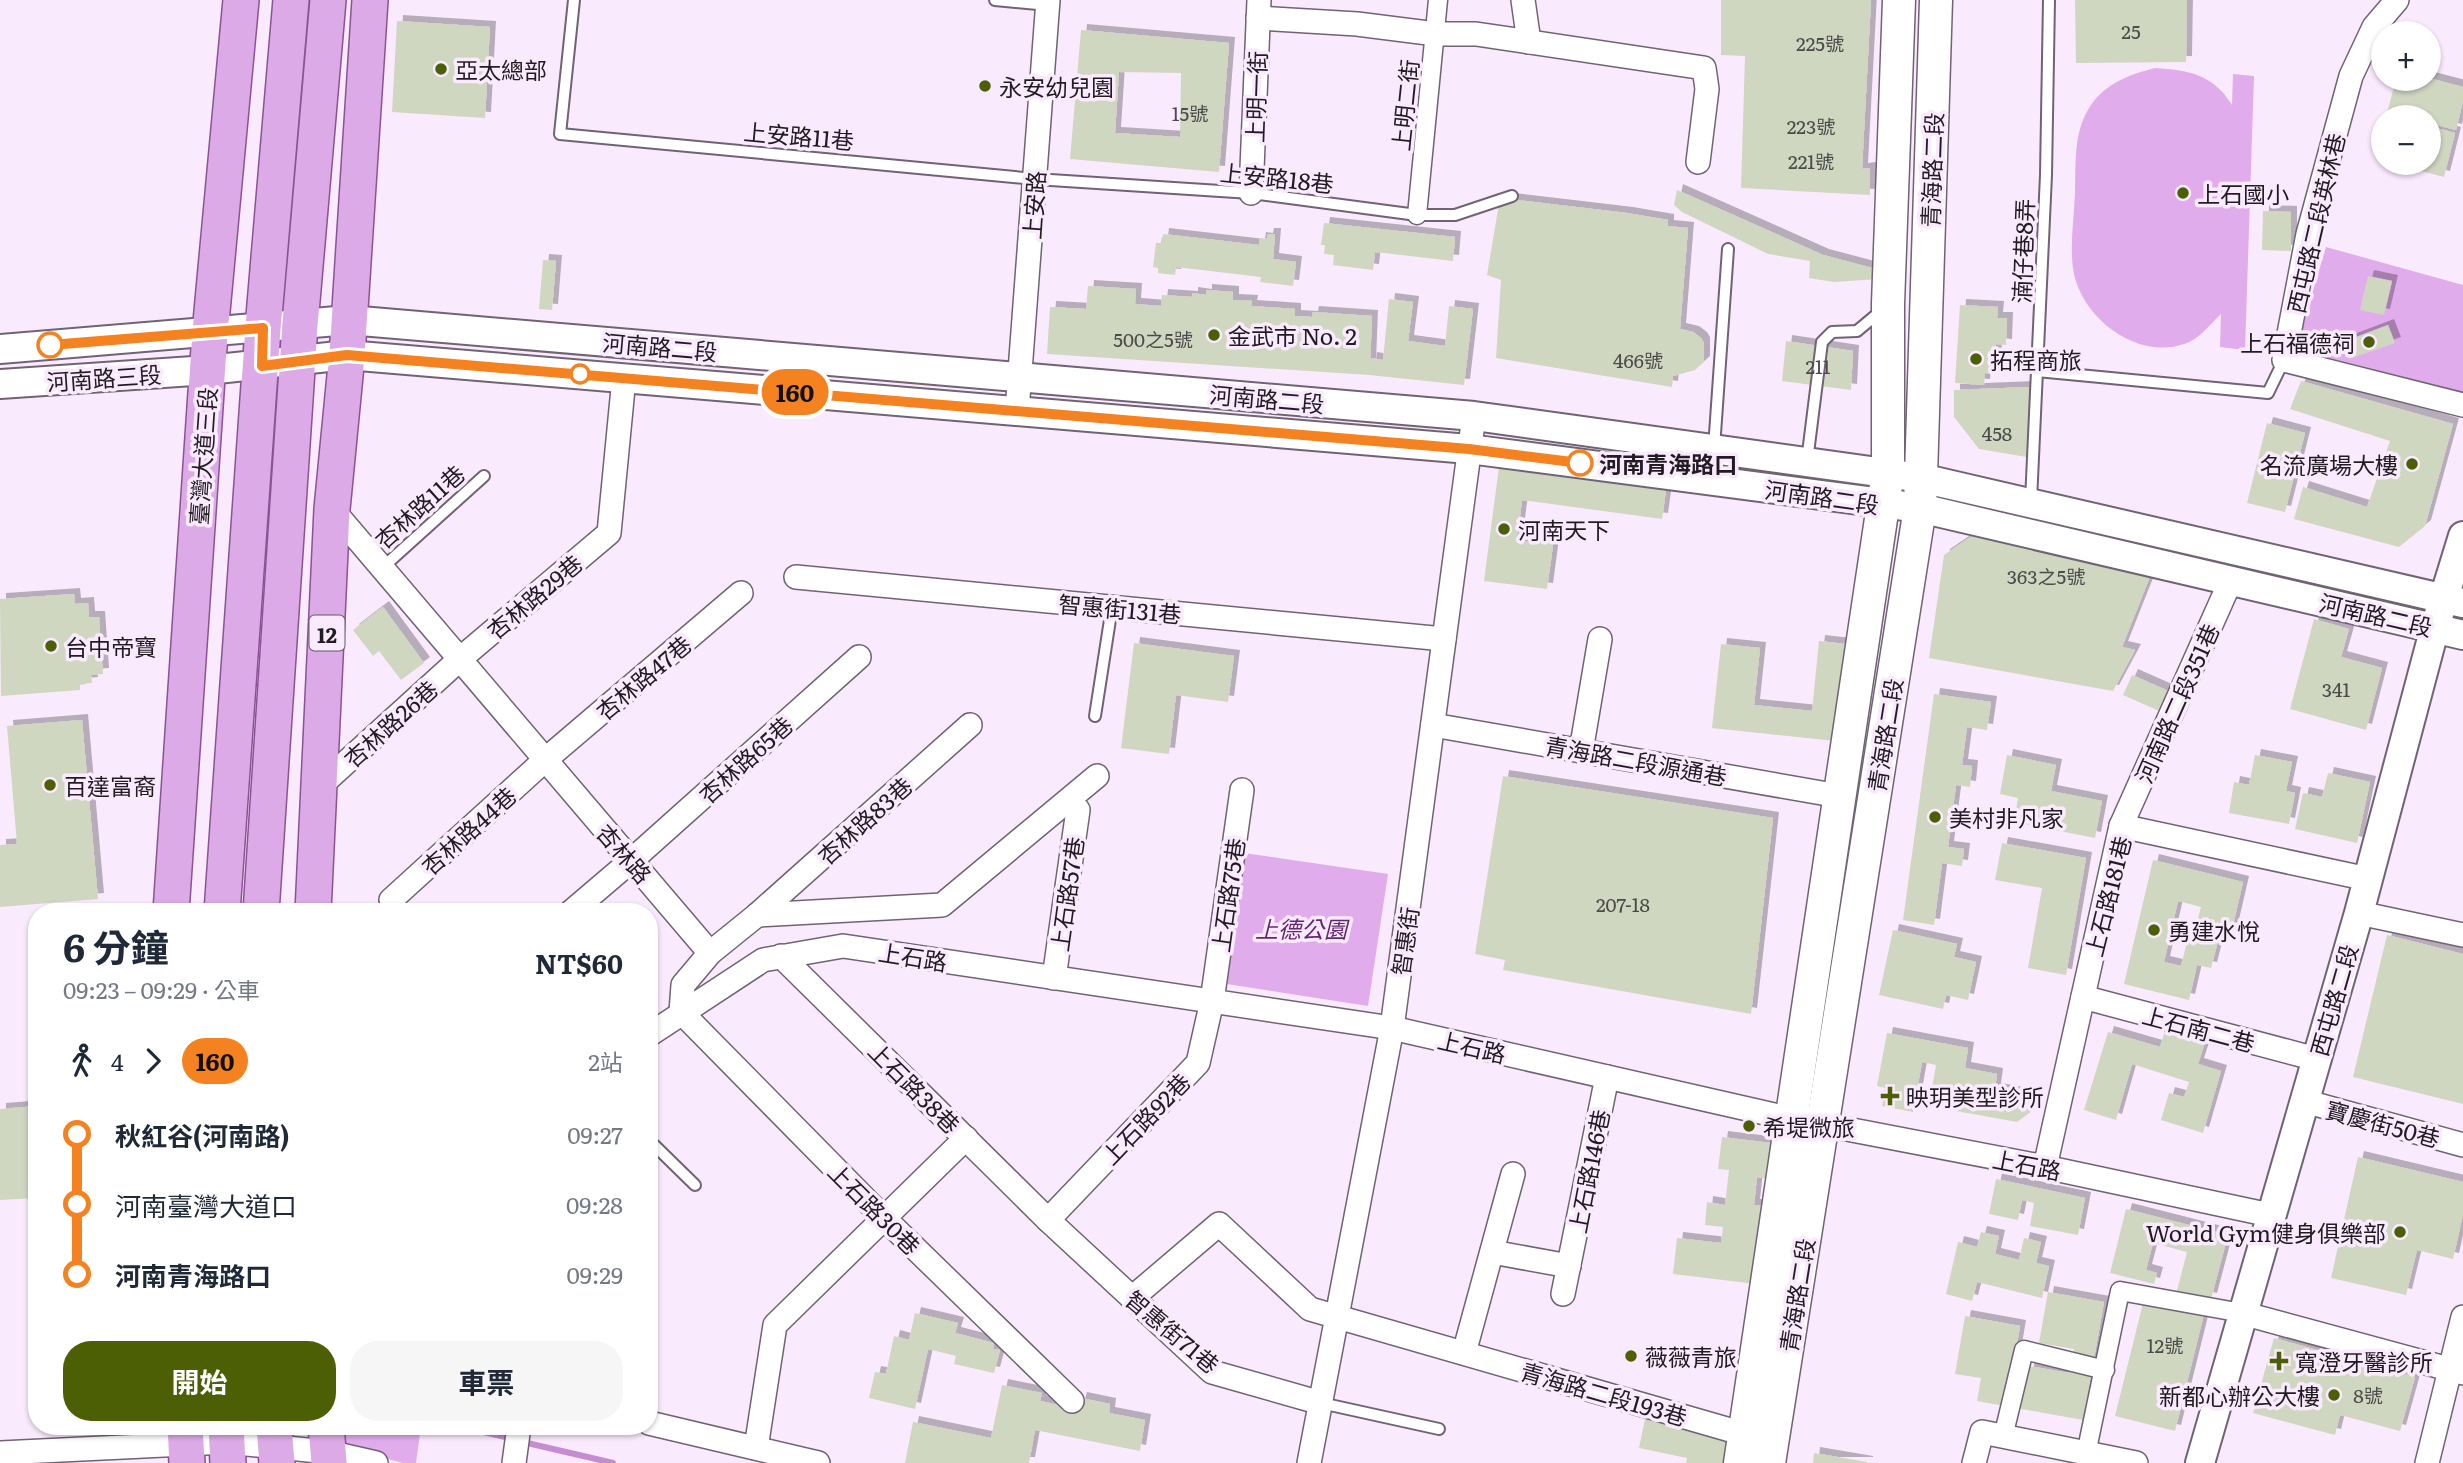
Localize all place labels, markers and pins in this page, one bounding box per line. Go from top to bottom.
place label: 亞太總部 [455,52,547,86]
marker: 亞太總部 [433,61,449,77]
place label: 永安幼兒園 [999,69,1114,103]
marker: 永安幼兒園 [977,78,993,94]
place label: 上石國小 [2197,176,2289,210]
marker: 上石國小 [2175,185,2191,201]
place label: 金武市 No. 2 [1228,318,1357,352]
place label: 上石福德祠 [2240,325,2355,359]
marker: 金武市 No. 2 [1206,327,1222,343]
unlabelled marker [37,332,63,358]
marker: 上石福德祠 [2361,334,2377,350]
place label: 拓程商旅 [1990,342,2082,376]
marker: 拓程商旅 [1968,351,1984,367]
unlabelled marker [570,364,590,384]
place label: 河南青海路口 [1599,446,1737,480]
place label: 名流廣場大樓 [2260,447,2398,481]
marker: 河南青海路口 [1567,450,1593,476]
marker: 名流廣場大樓 [2404,456,2420,472]
place label: 河南天下 [1518,512,1610,546]
marker: 河南天下 [1496,521,1512,537]
place label: 台中帝寶 [65,629,157,663]
marker: 台中帝寶 [43,638,59,654]
place label: 百達富裔 [64,768,156,802]
marker: 百達富裔 [42,777,58,793]
place label: 美村非凡家 [1949,800,2064,834]
marker: 美村非凡家 [1927,809,1943,825]
place label: 勇建水悅 [2168,913,2260,947]
marker: 勇建水悅 [2146,922,2162,938]
place label: 映玥美型診所 [1906,1079,2044,1113]
marker: 映玥美型診所 [1880,1086,1900,1106]
place label: 希堤微旅 [1763,1109,1855,1143]
marker: 希堤微旅 [1741,1118,1757,1134]
place label: World Gym健身俱樂部 [2146,1215,2386,1249]
marker: World Gym健身俱樂部 [2392,1224,2408,1240]
place label: 薇薇青旅 [1645,1339,1737,1373]
place label: 寬澄牙醫診所 [2295,1344,2433,1378]
marker: 薇薇青旅 [1623,1348,1639,1364]
marker: 寬澄牙醫診所 [2269,1351,2289,1371]
place label: 新都心辦公大樓 [2159,1378,2320,1412]
marker: 新都心辦公大樓 [2326,1387,2342,1403]

